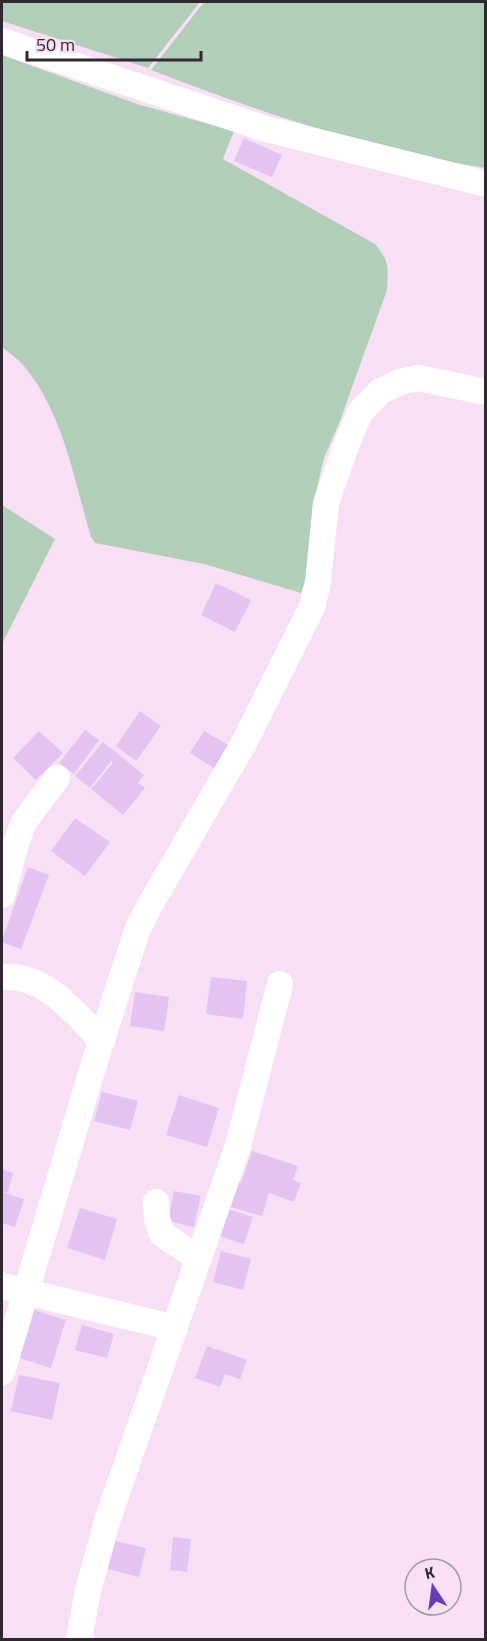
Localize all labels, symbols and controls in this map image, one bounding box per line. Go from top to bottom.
scale bar [27,24,201,62]
text: 50 m [36,31,75,58]
north arrow [403,1557,463,1617]
text: K [422,1560,437,1585]

